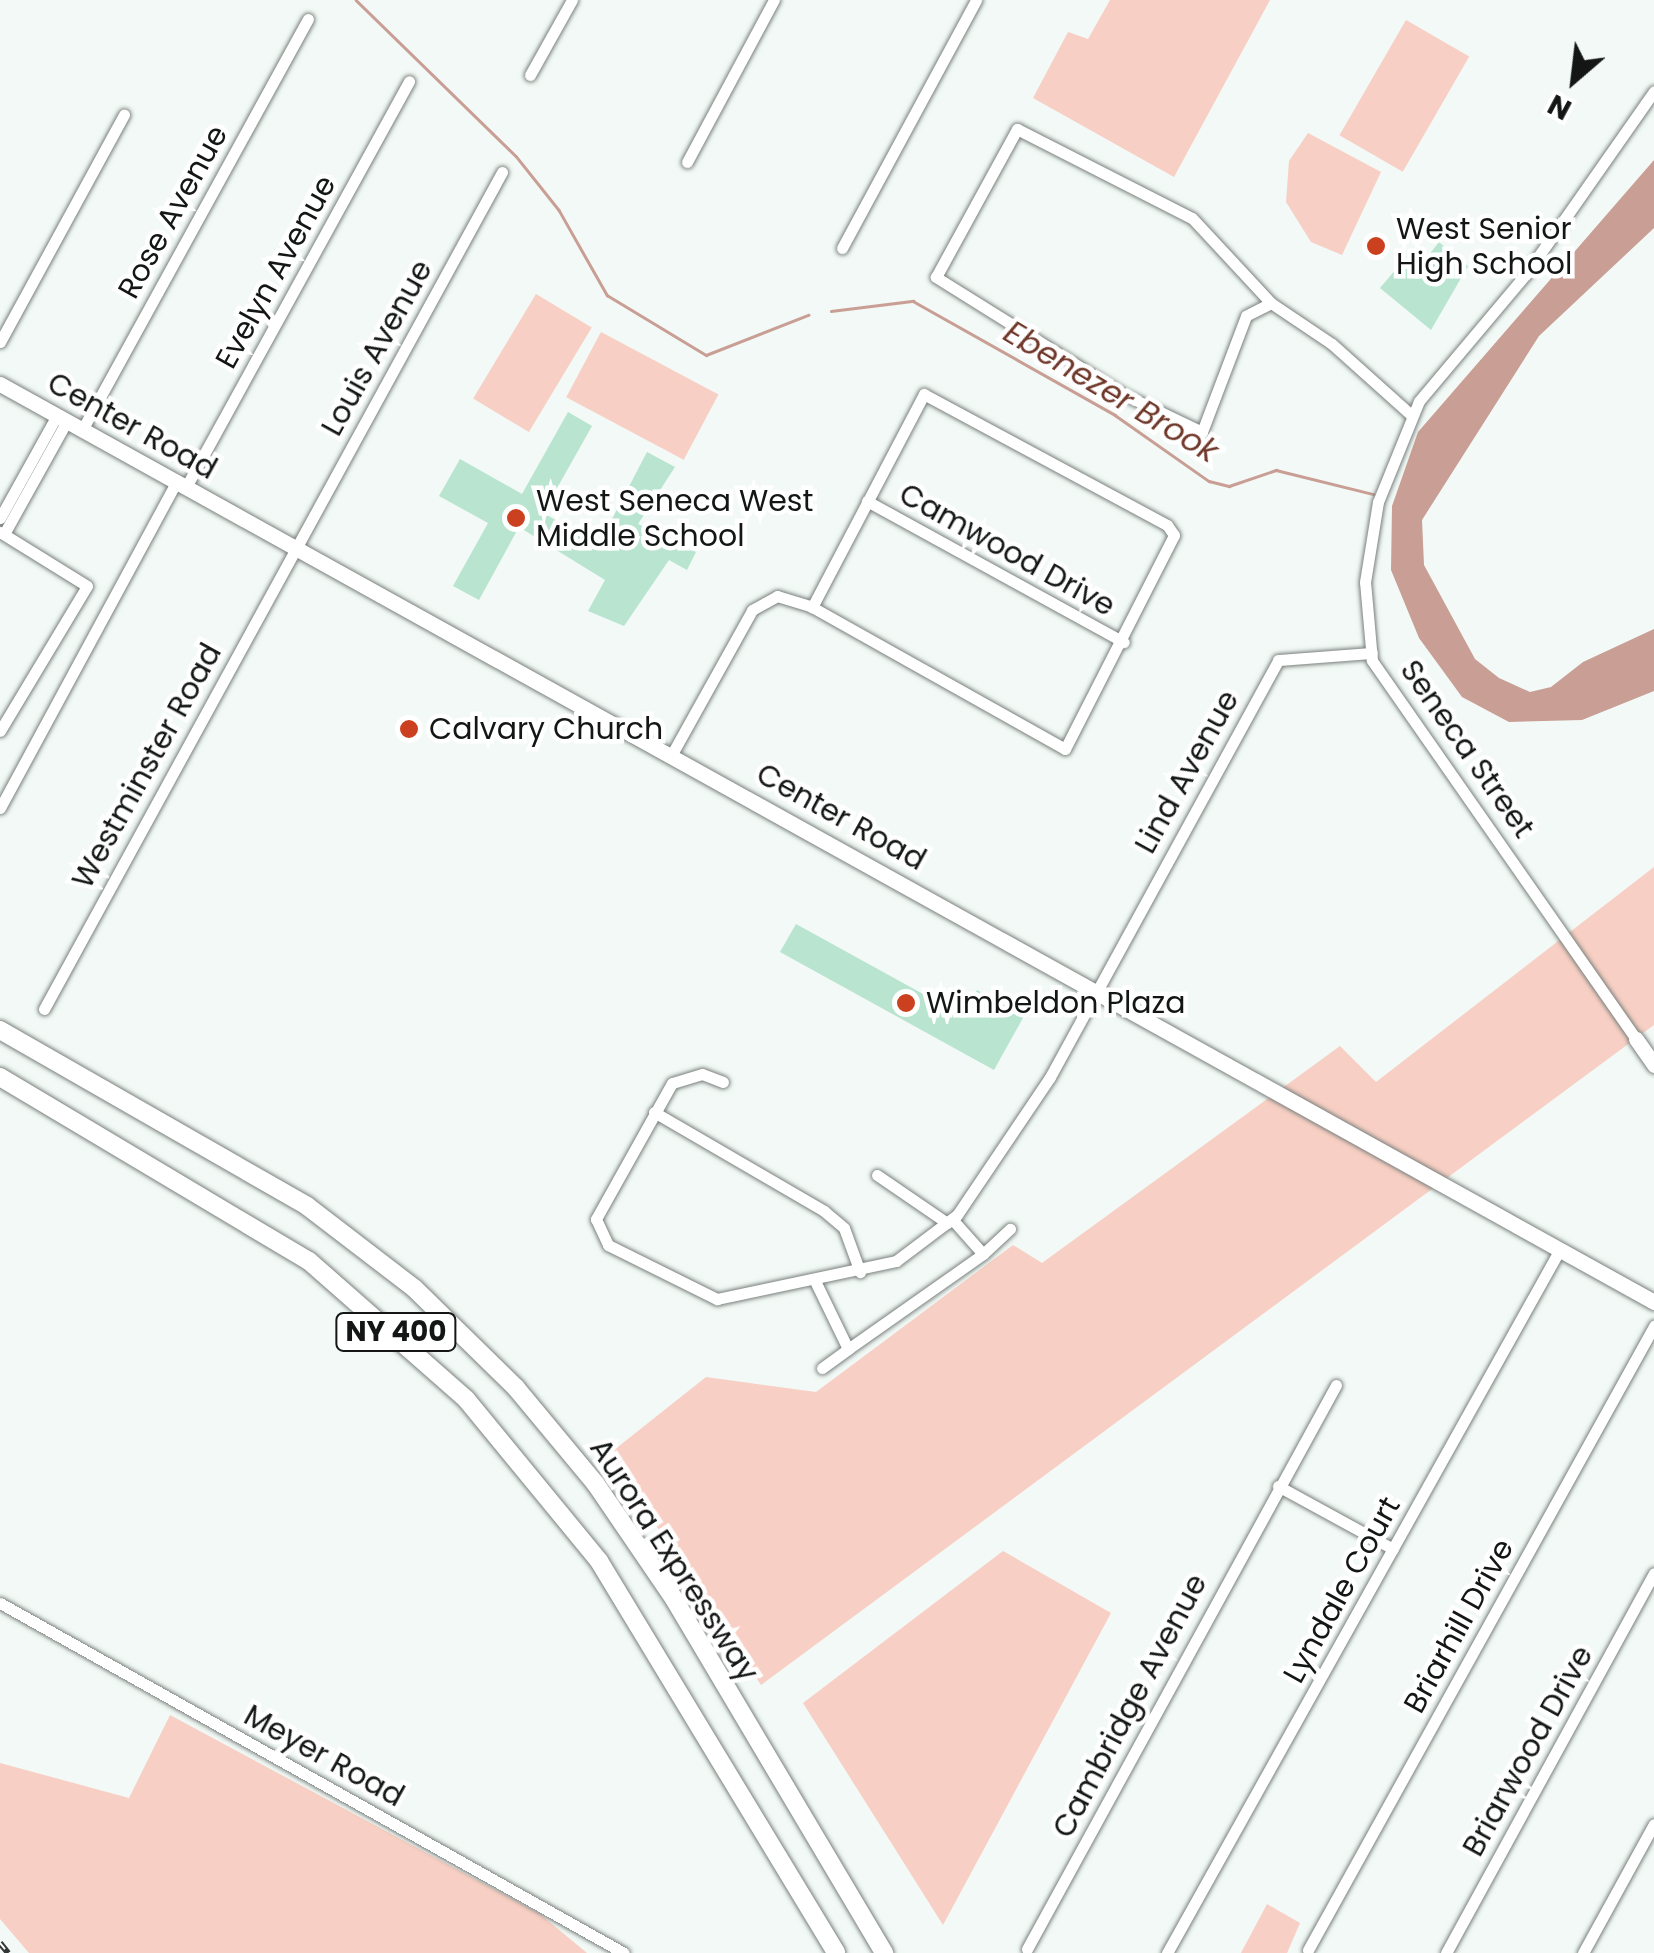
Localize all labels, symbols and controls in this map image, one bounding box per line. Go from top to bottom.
north arrow [1524,30,1624,130]
text: N [1541,85,1578,129]
street label: Rose Avenue [111,119,235,305]
street label: Evelyn Avenue [208,169,344,375]
place label: West Senior High School [1396,211,1572,282]
marker: West Senior High School [1365,235,1387,257]
street label: Louis Avenue [314,254,440,442]
water label: Ebenezer Brook [997,313,1225,471]
street label: Center Road [41,365,223,487]
street label: Camwood Drive [893,476,1121,624]
place label: West Seneca West Middle School [536,483,813,554]
marker: West Seneca West Middle School [505,507,527,529]
street label: Westminster Road [65,637,229,895]
street label: Seneca Street [1393,653,1541,845]
street label: Lind Avenue [1128,684,1246,860]
place label: Calvary Church [429,711,663,747]
marker: Calvary Church [398,718,420,740]
street label: Center Road [750,756,932,878]
place label: Wimbeldon Plaza [926,985,1185,1021]
marker: Wimbeldon Plaza [895,992,917,1014]
road number: NY 400 [334,1309,458,1355]
street label: Aurora Expressway [582,1432,766,1688]
street label: Lyndale Court [1276,1491,1408,1689]
street label: Briarhill Drive [1396,1533,1522,1719]
street label: Cambridge Avenue [1045,1568,1215,1844]
street label: Briarwood Drive [1455,1640,1601,1862]
street label: Meyer Road [238,1697,410,1815]

